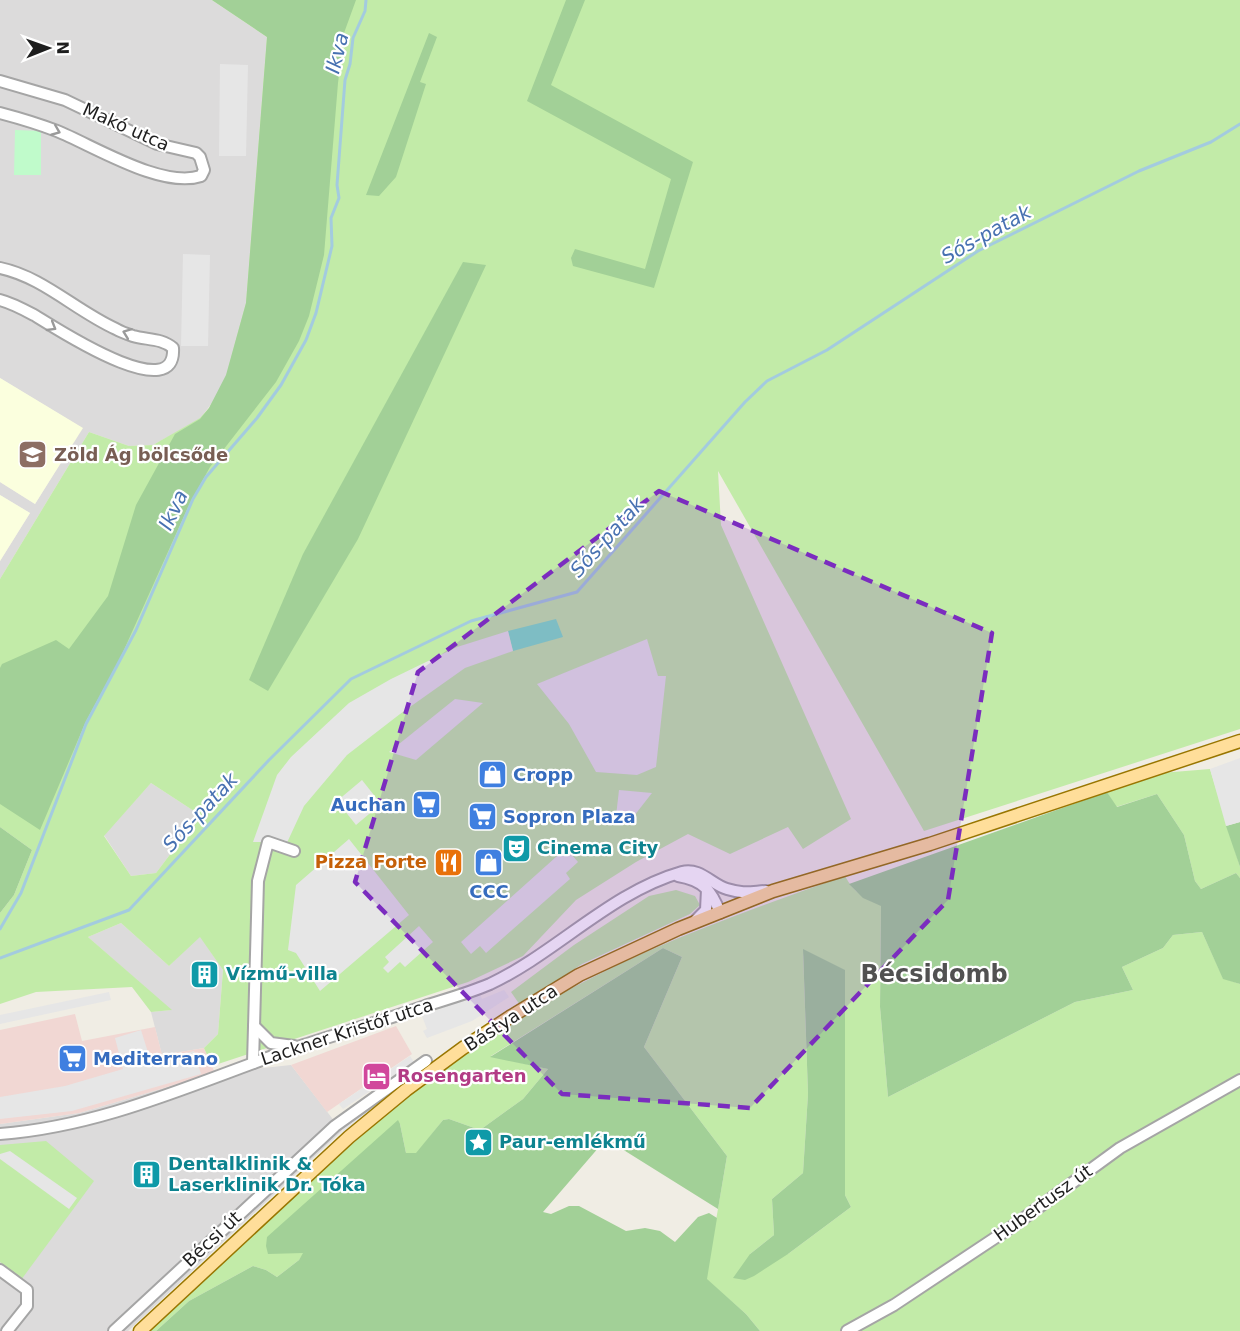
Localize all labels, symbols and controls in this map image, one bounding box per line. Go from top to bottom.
north arrow [18,18,78,78]
water label: Ikva [320,30,354,76]
text: N [53,41,72,55]
street label: Makó utca [80,98,173,155]
one-way arrow [49,124,60,136]
water label: Sós-patak [937,199,1036,269]
one-way arrow [46,319,56,331]
one-way arrow [122,328,132,341]
school or university icon: Zöld Ág bölcsőde [17,439,49,471]
place label: Zöld Ág bölcsőde [54,444,228,465]
water label: Ikva [153,486,193,534]
water label: Sós-patak [565,491,650,582]
shop icon: Cropp [476,759,508,791]
place label: Cropp [513,764,573,785]
water label: Sós-patak [157,767,244,856]
supermarket icon: Auchan [411,789,443,821]
place label: Auchan [331,794,406,815]
supermarket icon: Sopron Plaza [466,801,498,833]
place label: Sopron Plaza [503,806,636,827]
theatre icon: Cinema City [500,832,532,864]
place label: Cinema City [537,837,659,858]
restaurant icon: Pizza Forte [432,846,464,878]
shop icon: CCC [473,847,505,879]
place label: Pizza Forte [315,851,427,872]
place label: CCC [469,881,509,902]
building icon: Vízmű-villa [189,958,221,990]
district label: Bécsidomb [860,960,1008,988]
place label: Vízmű-villa [226,963,338,984]
street label: Bástya utca [460,980,561,1055]
street label: Lackner Kristóf utca [258,994,436,1069]
supermarket icon: Mediterrano [56,1043,88,1075]
place label: Mediterrano [93,1048,218,1069]
hotel icon: Rosengarten [360,1060,392,1092]
place label: Rosengarten [397,1065,527,1086]
place icon: Paur-emlékmű [462,1126,494,1158]
place label: Paur-emlékmű [499,1131,646,1152]
place label: Dentalklinik & Laserklinik Dr. Tóka [168,1153,366,1195]
building icon: Dentalklinik & Laserklinik Dr. Tóka [131,1158,163,1190]
street label: Hubertusz út [989,1160,1096,1245]
street label: Bécsi út [178,1206,245,1271]

